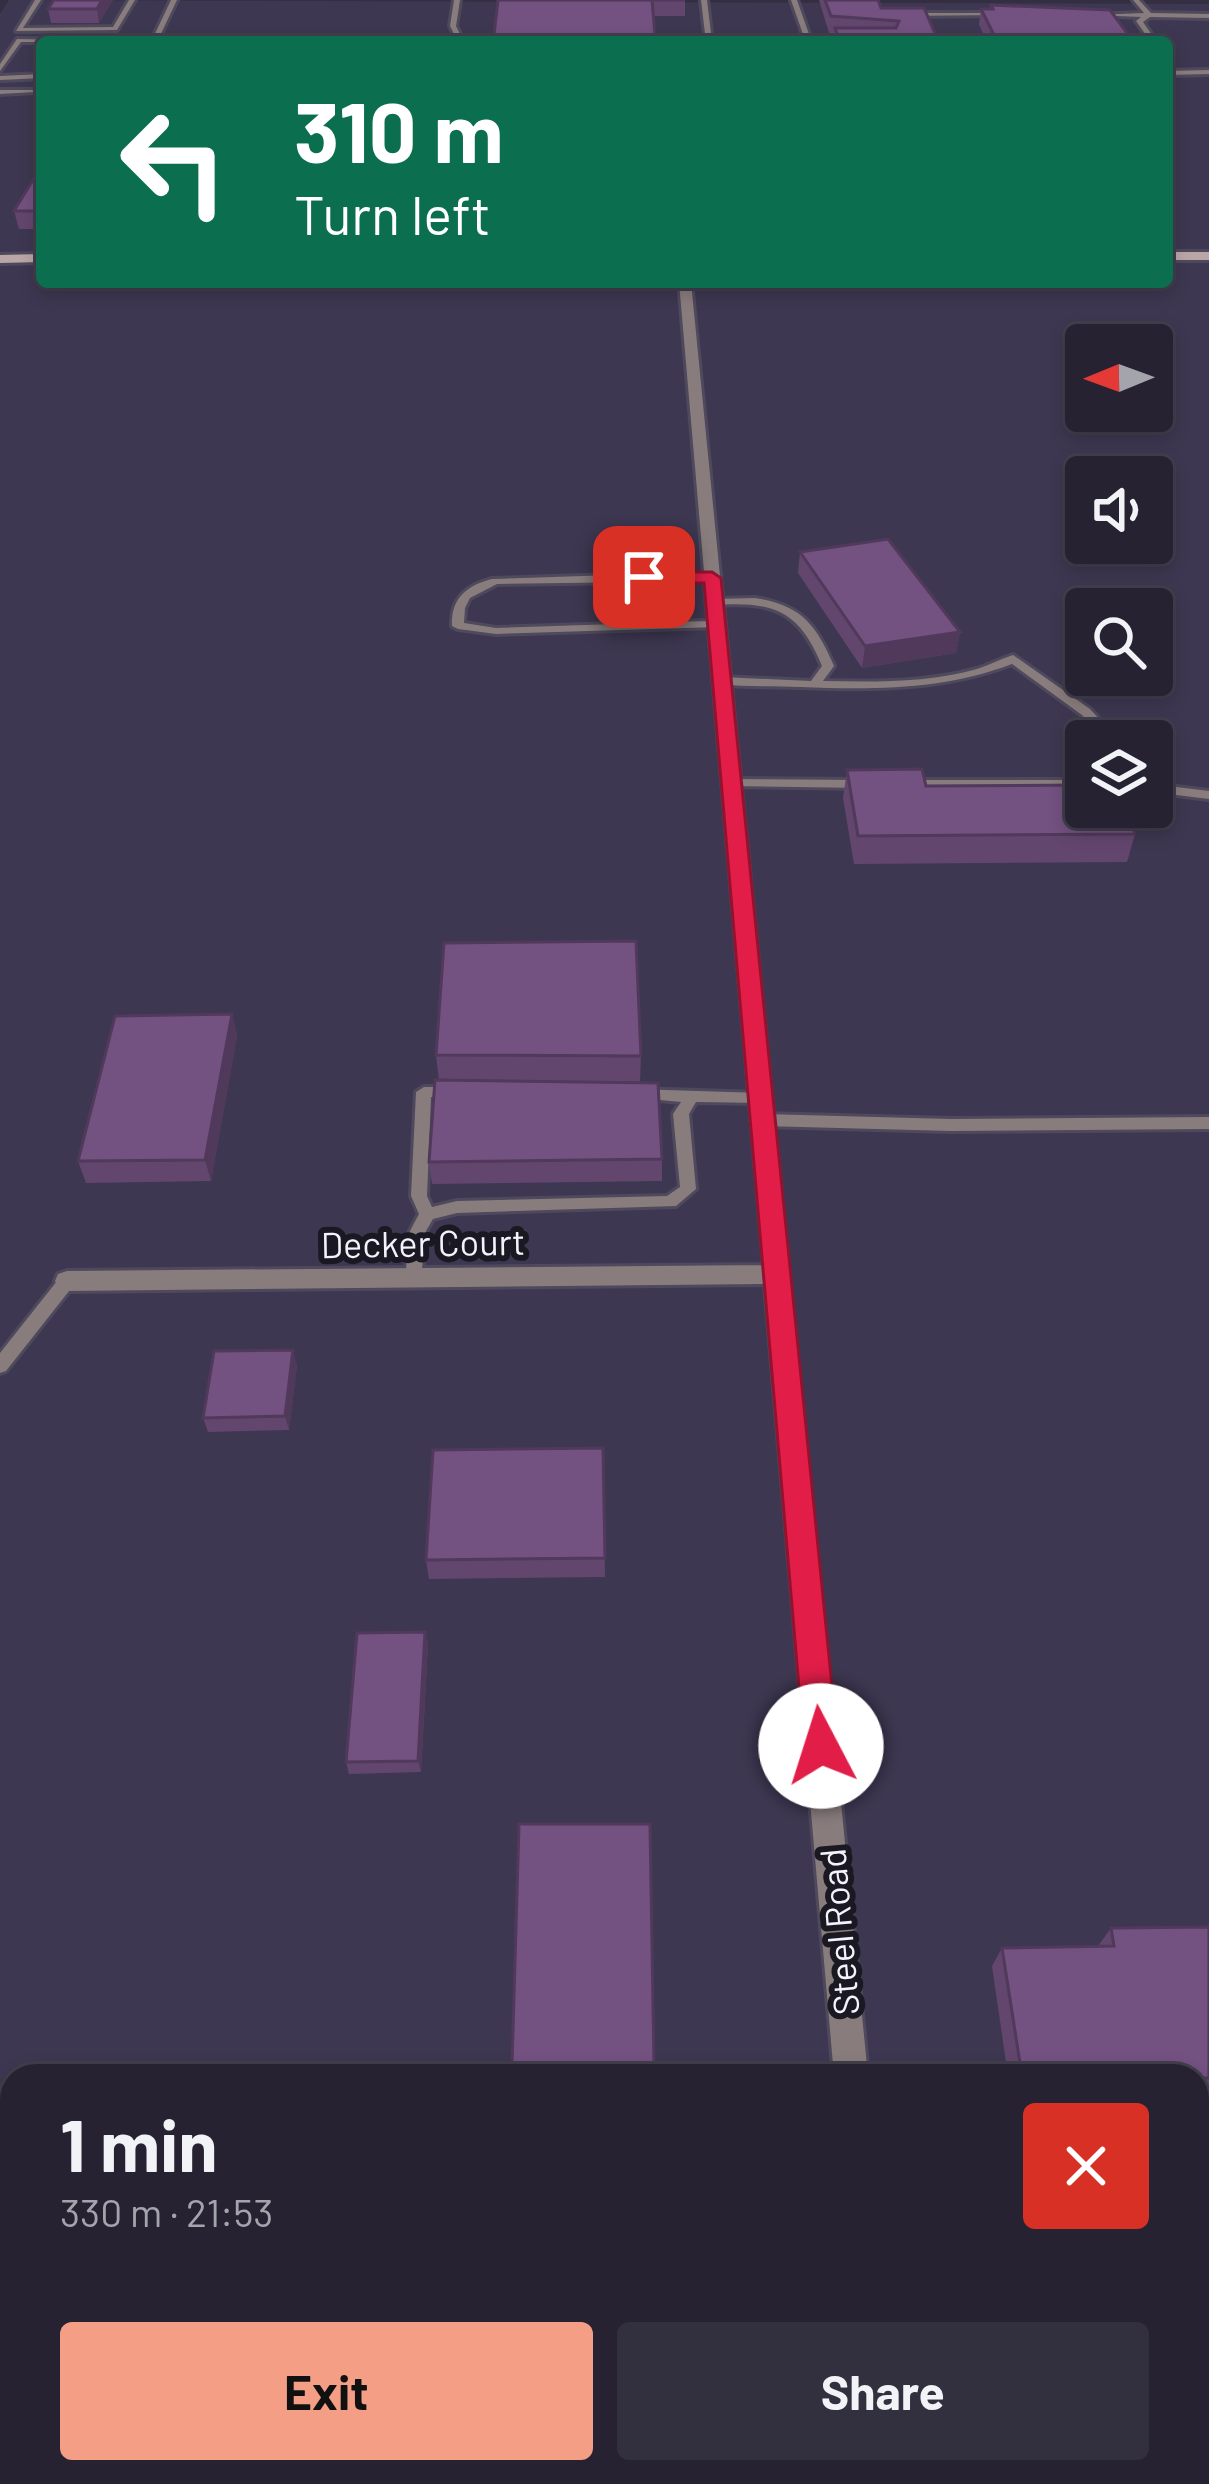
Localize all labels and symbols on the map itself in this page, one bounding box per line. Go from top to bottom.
north arrow [1065,324,1173,432]
pin [593,526,695,628]
street label: Decker Court [320,1219,526,1265]
position arrow [758,1683,884,1809]
street label: Steel Road [809,1847,867,2017]

